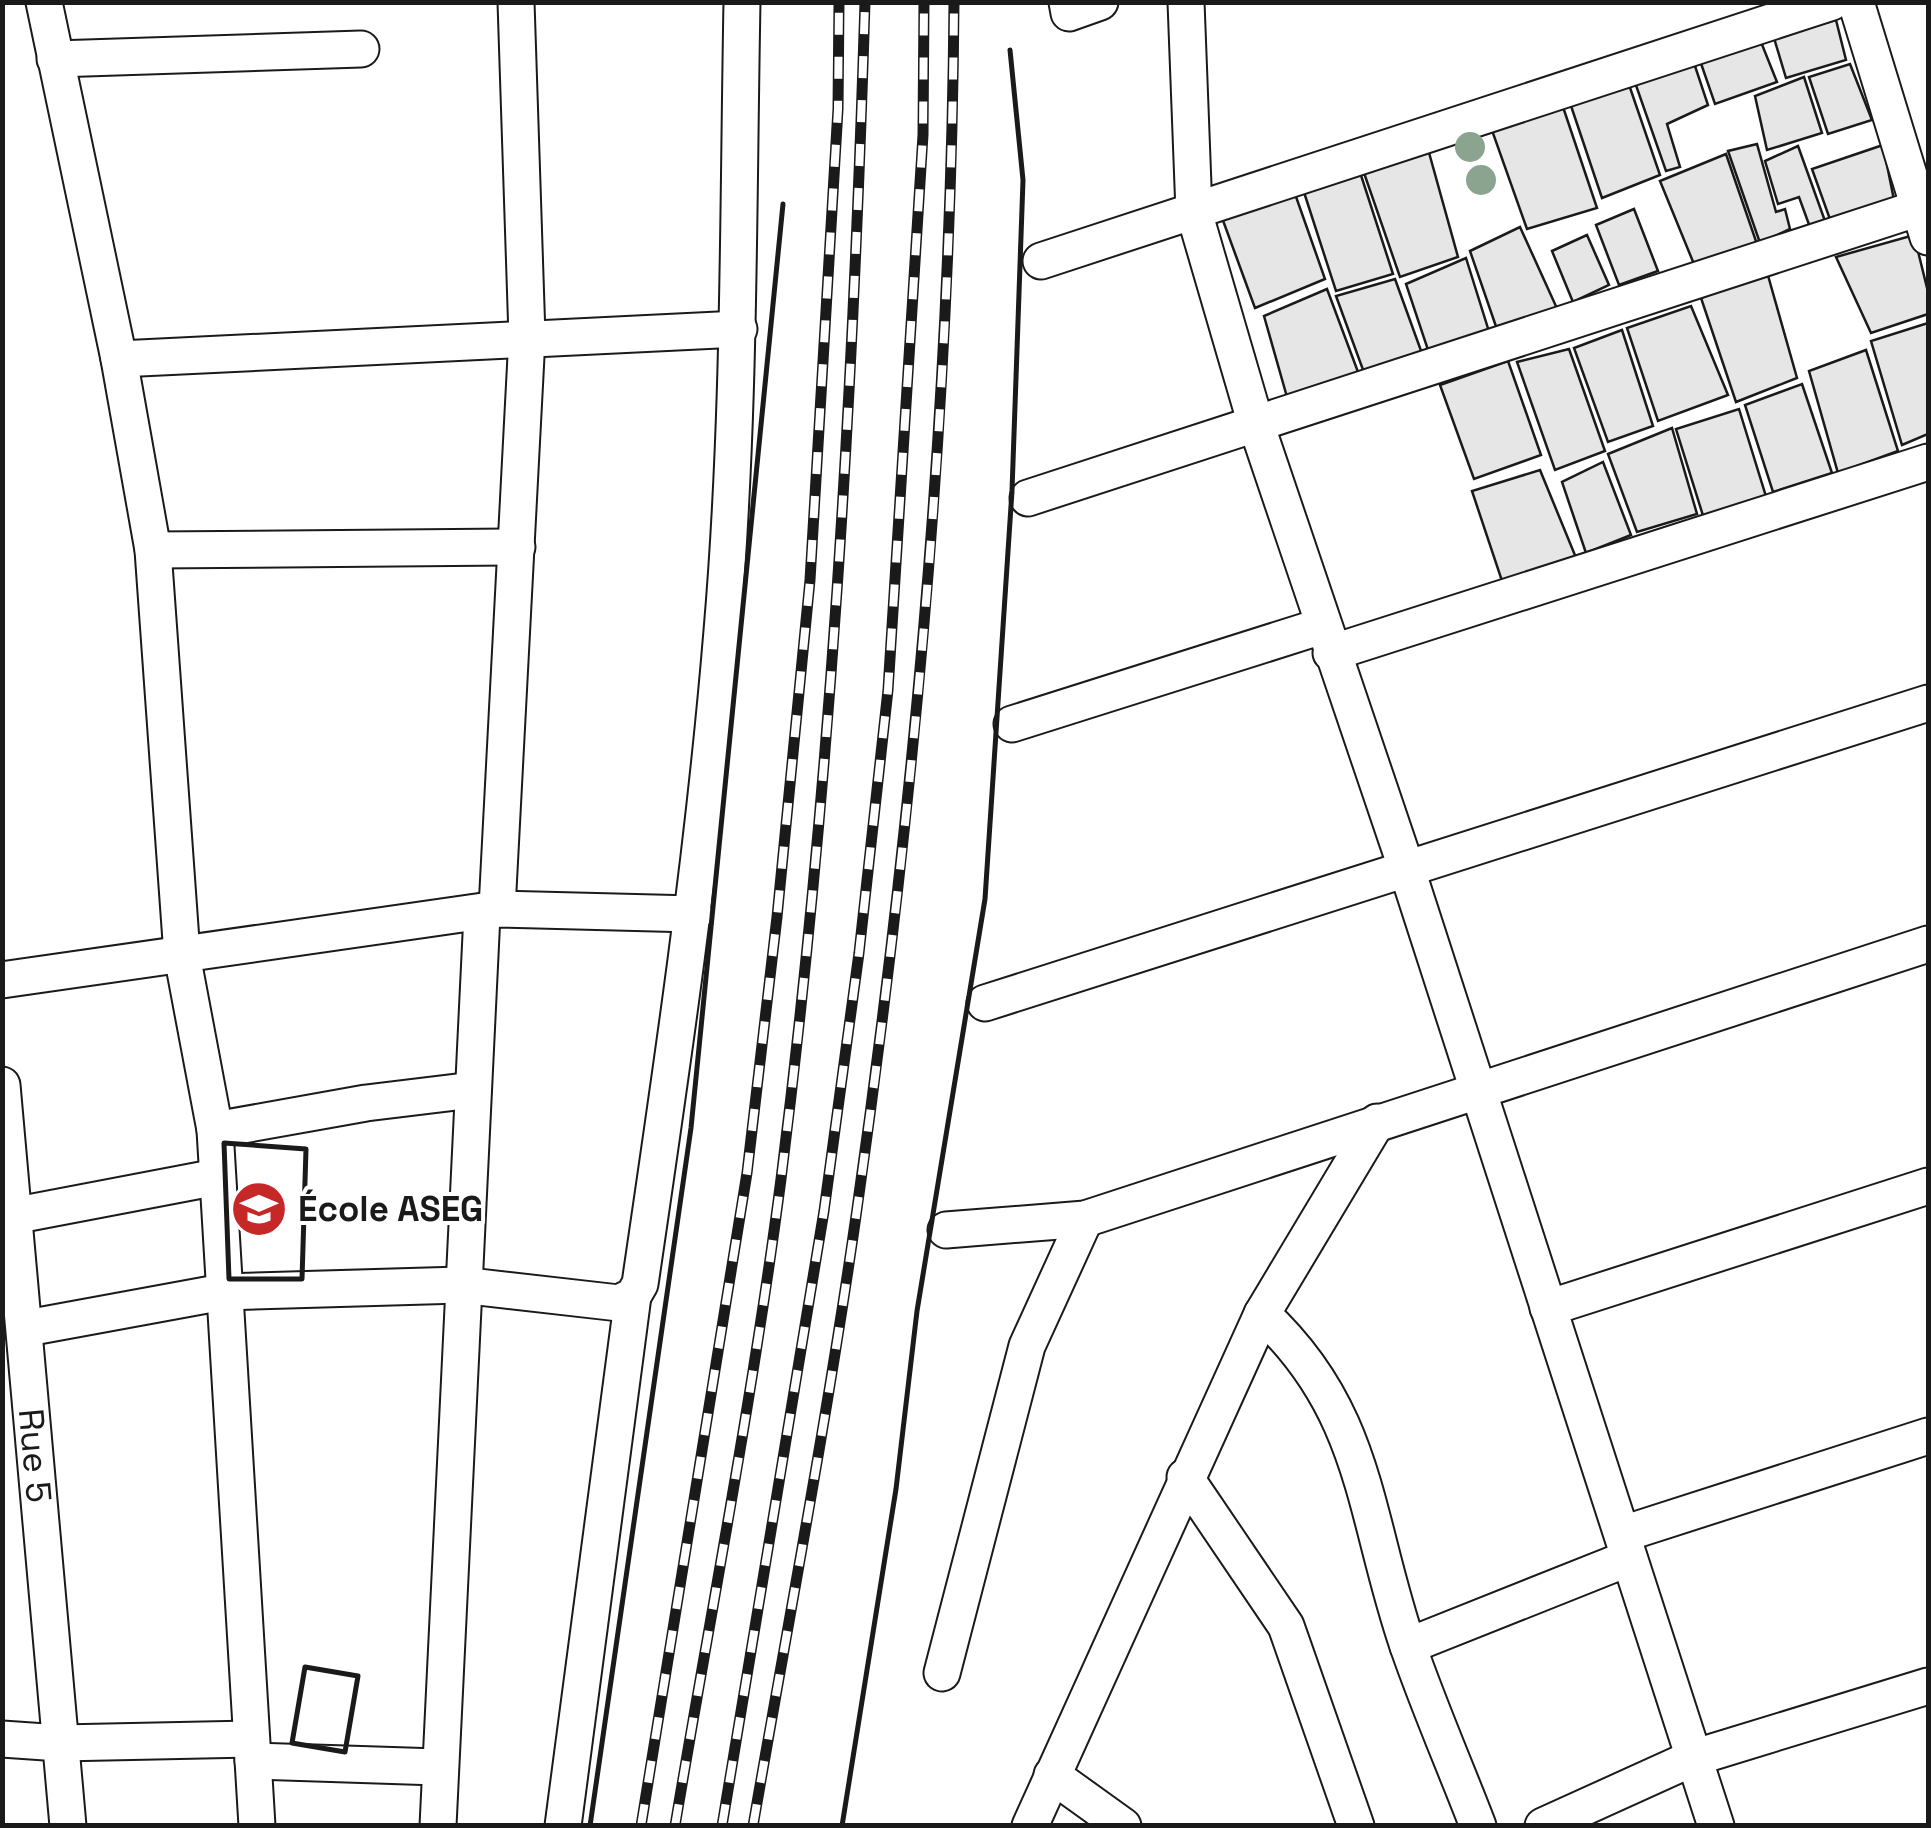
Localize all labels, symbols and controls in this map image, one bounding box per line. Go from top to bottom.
school or university icon: École ASEG [229,1179,289,1239]
place label: École ASEG [298,1187,483,1231]
street label: Rue 5 [9,1407,61,1504]

